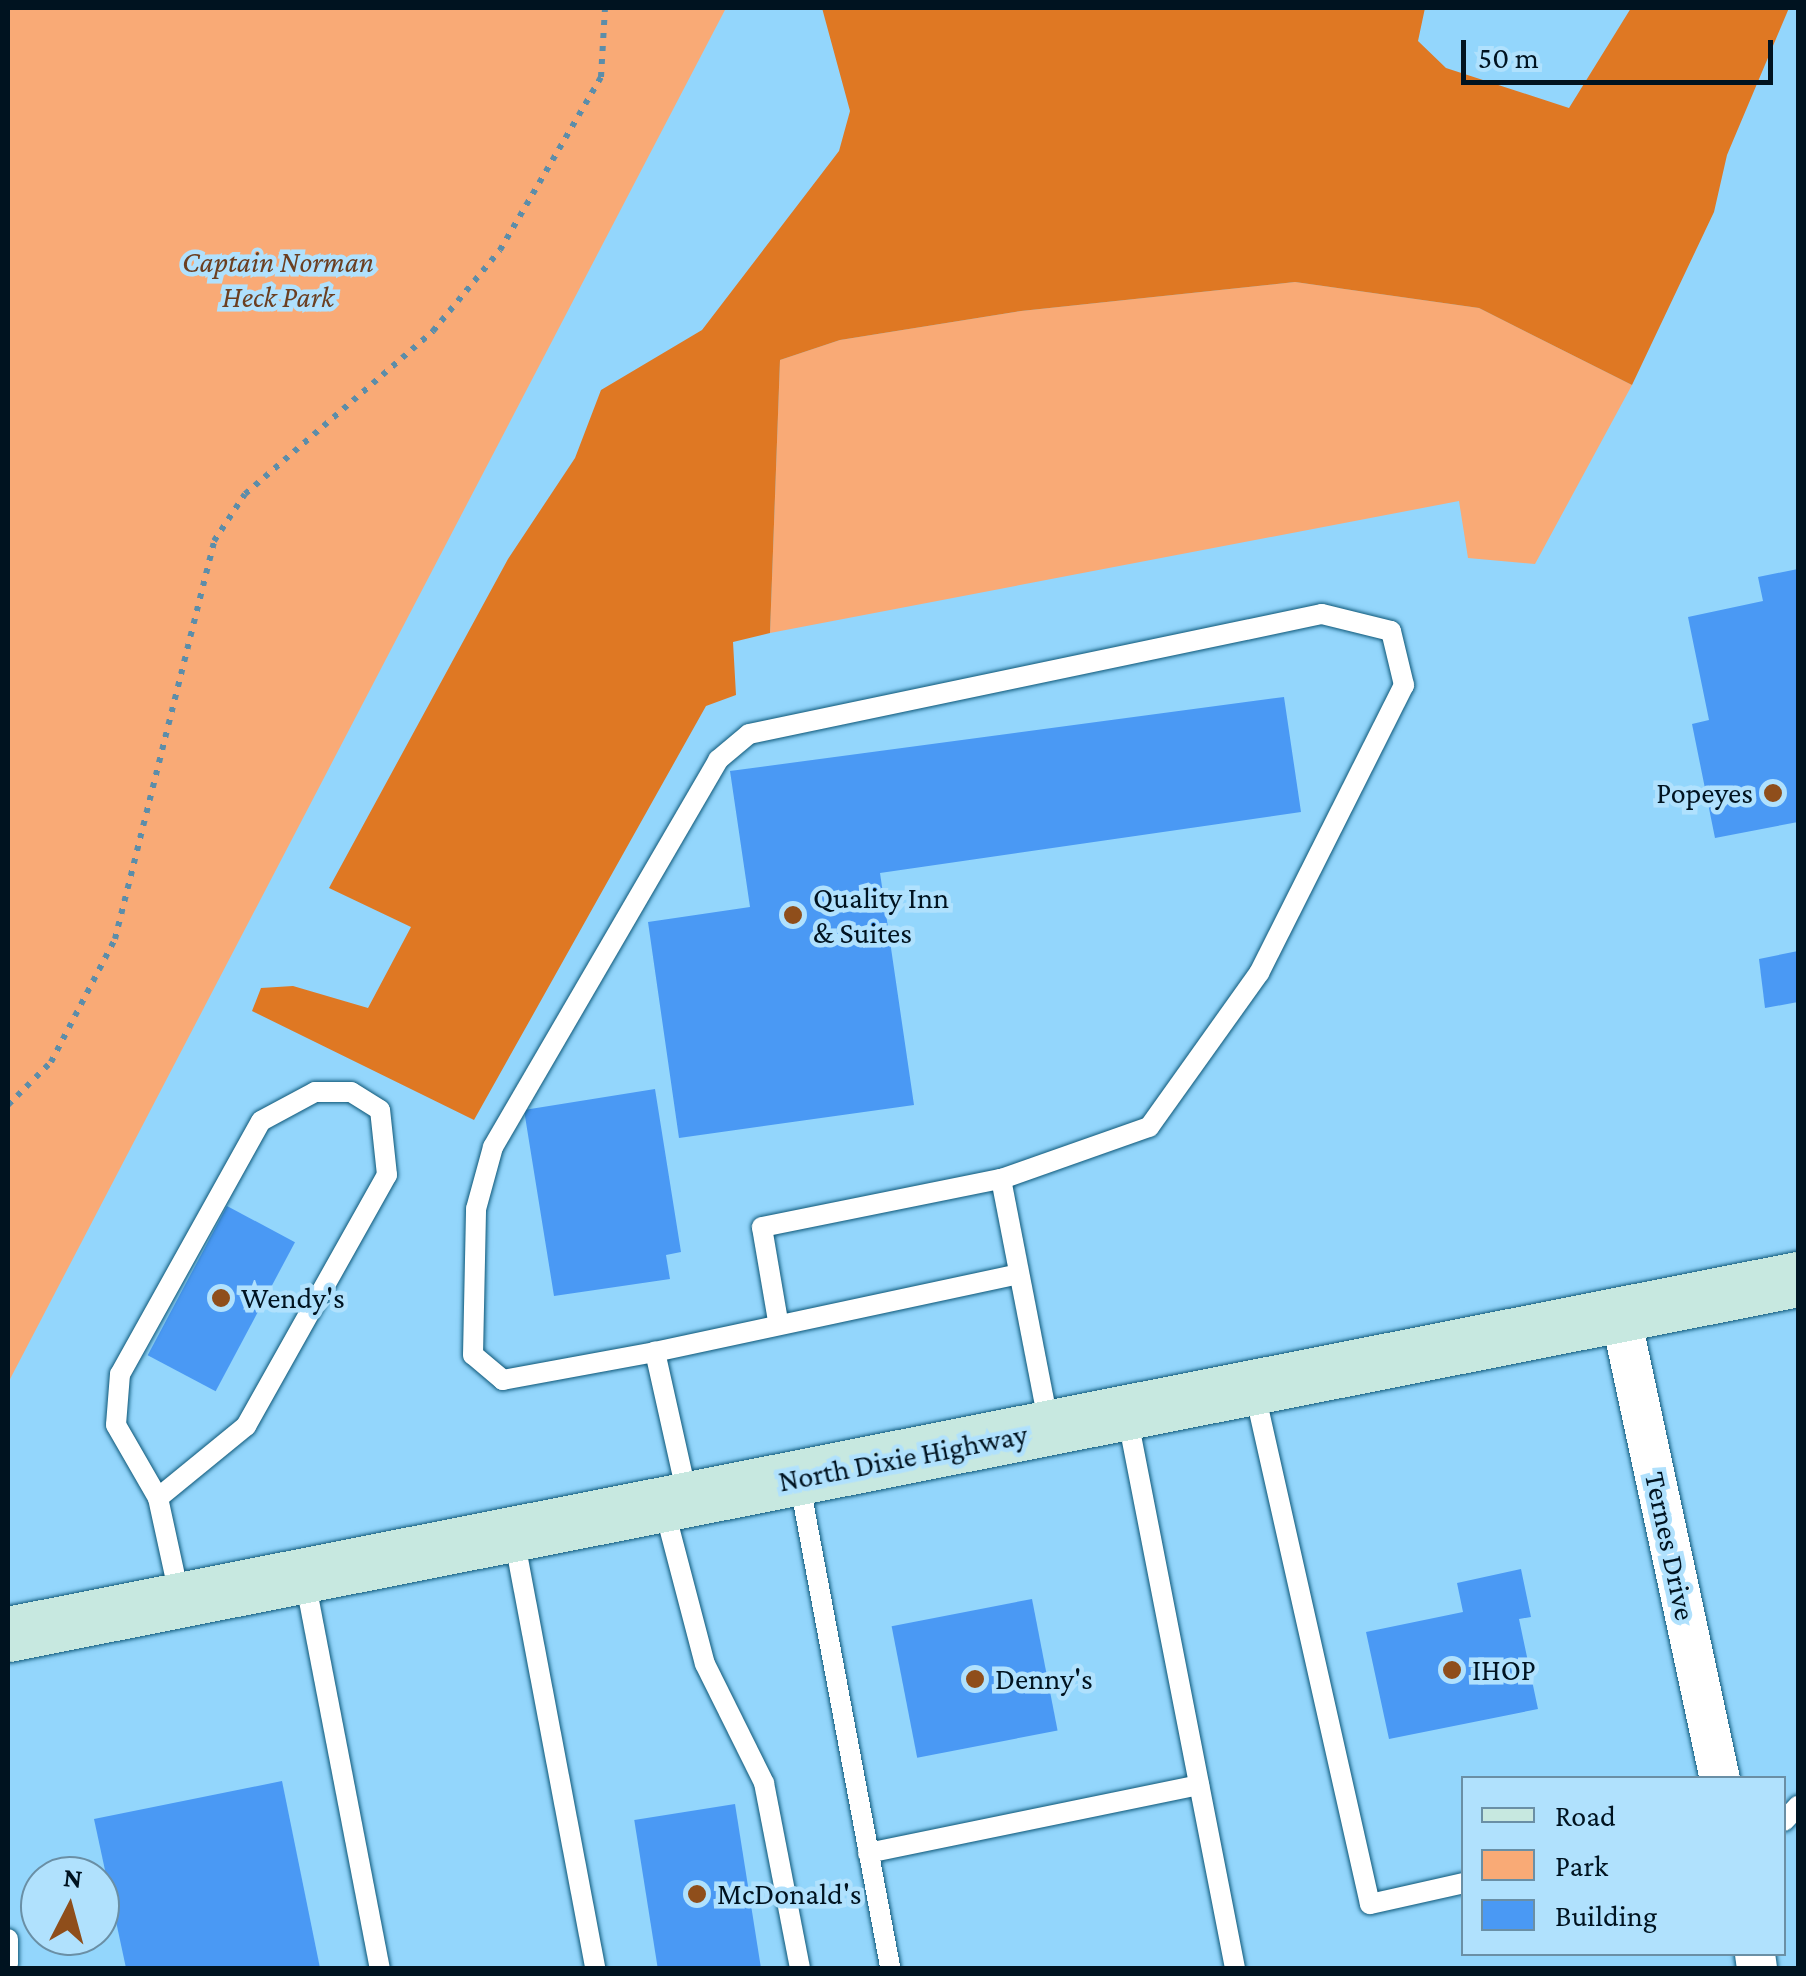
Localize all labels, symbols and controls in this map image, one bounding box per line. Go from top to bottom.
scale bar [1466,20,1778,82]
text: 50 m [1478,41,1539,74]
park label: Captain Norman Heck Park [182,244,374,314]
place label: Popeyes [1656,775,1753,811]
marker: Popeyes [1762,782,1784,804]
place label: Quality Inn & Suites [813,880,949,950]
marker: Quality Inn & Suites [782,904,804,926]
place label: Wendy's [241,1280,345,1316]
marker: Wendy's [210,1287,232,1309]
street label: North Dixie Highway [775,1416,1031,1500]
street label: Ternes Drive [1637,1468,1703,1624]
place label: IHOP [1472,1652,1536,1688]
marker: IHOP [1441,1659,1463,1681]
place label: Denny's [995,1661,1093,1697]
marker: Denny's [964,1668,986,1690]
legend [1461,1776,1786,1956]
text: Road [1555,1799,1616,1832]
text: Park [1555,1849,1608,1882]
north arrow [20,1856,120,1956]
text: N [62,1861,84,1894]
place label: McDonald's [717,1876,862,1912]
marker: McDonald's [686,1883,708,1905]
text: Building [1555,1899,1657,1932]

